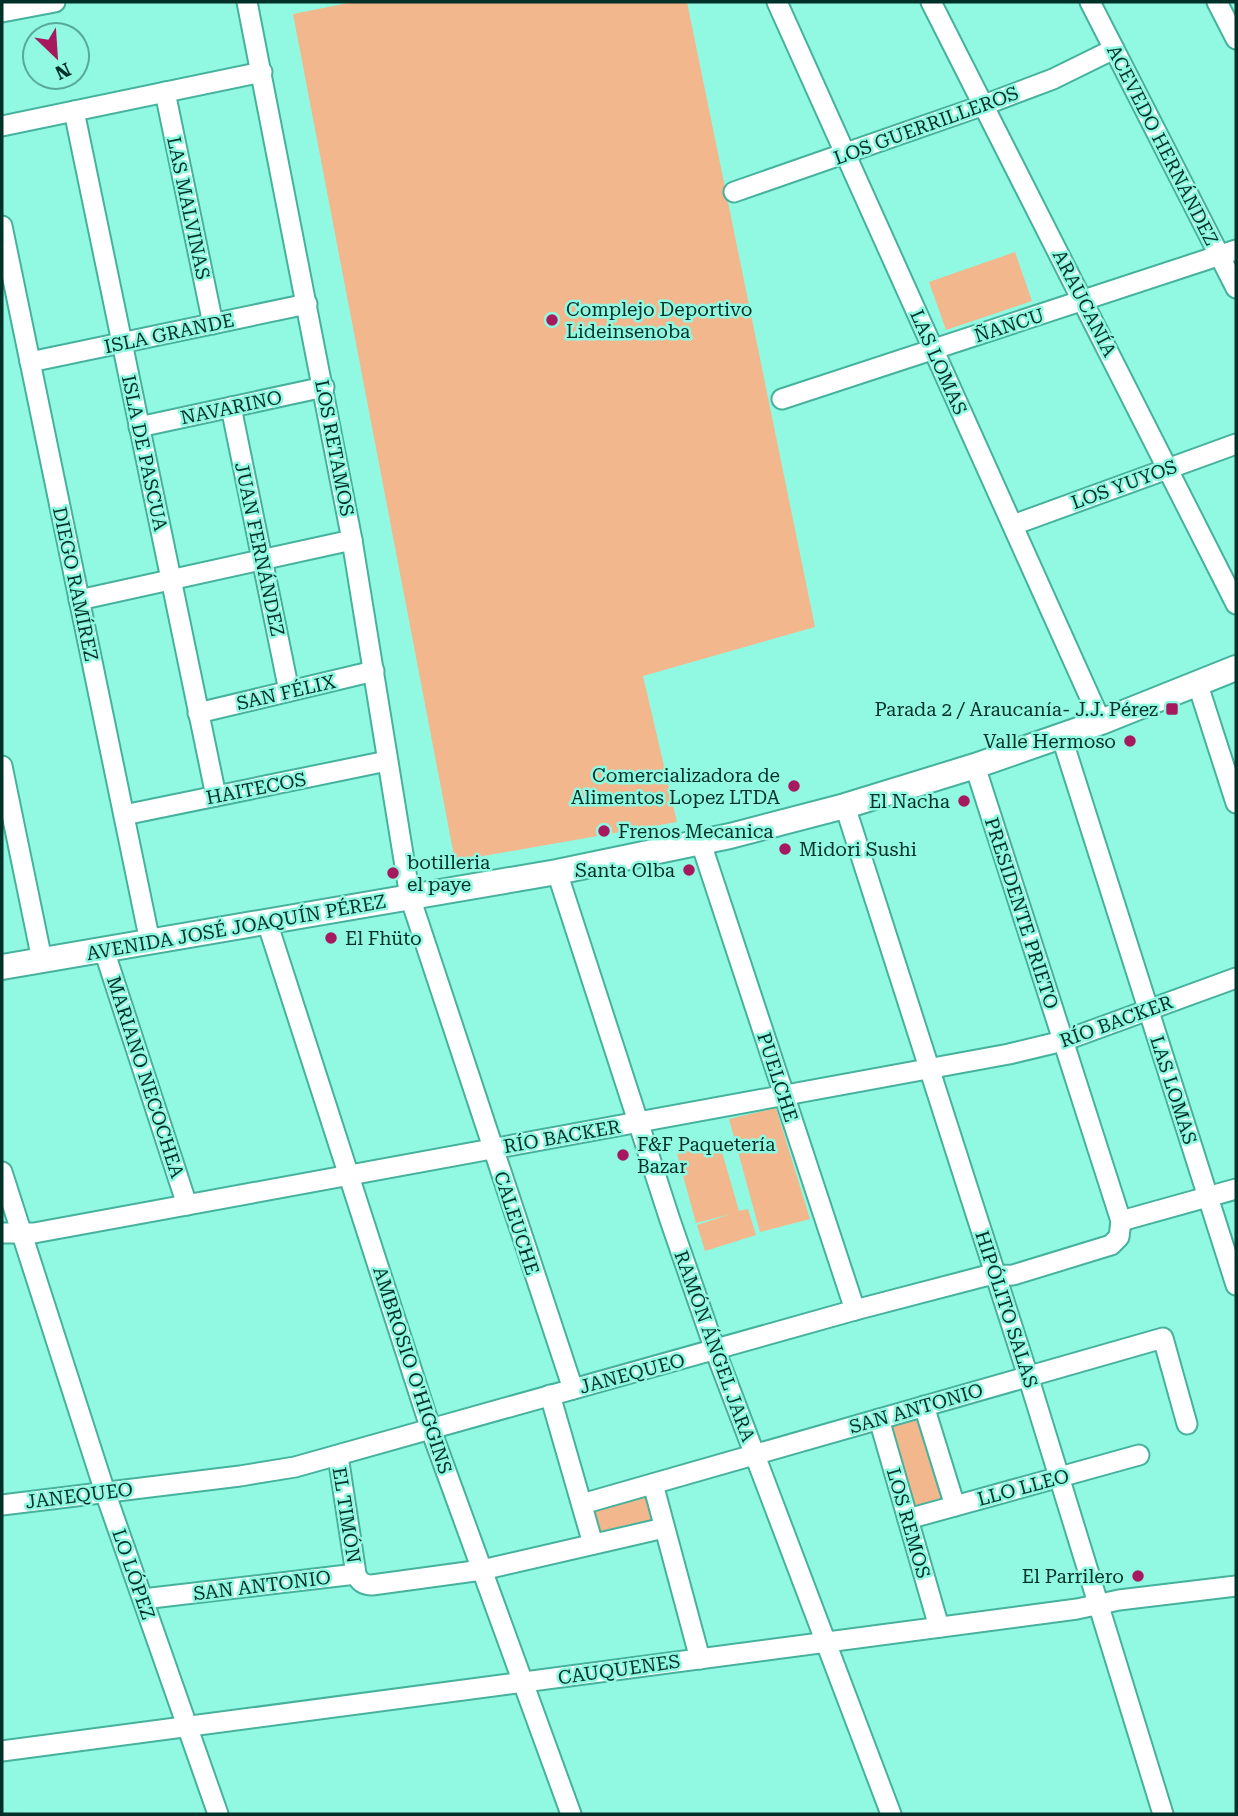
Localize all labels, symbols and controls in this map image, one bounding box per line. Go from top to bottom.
north arrow [21,21,91,91]
street label: ACEVEDO HERNÁNDEZ [1102,41,1223,249]
text: N [51,57,74,85]
street label: LOS GUERRILLEROS [831,81,1022,170]
street label: LAS MALVINAS [162,135,215,282]
street label: ARAUCANÍA [1048,246,1122,361]
place label: Complejo Deportivo Lideinsenoba [566,298,752,343]
street label: ÑANCU [971,303,1047,348]
street label: LAS LOMAS [905,306,972,418]
street label: ISLA GRANDE [102,308,236,358]
marker: Complejo Deportivo Lideinsenoba [544,312,560,328]
street label: ISLA DE PASCUA [117,373,172,534]
street label: LOS RETAMOS [310,378,359,518]
street label: NAVARINO [178,386,284,429]
street label: LOS YUYOS [1068,455,1180,514]
street label: JUAN FERNÁNDEZ [230,460,289,638]
street label: DIEGO RAMÍREZ [48,505,103,663]
street label: SAN FÉLIX [234,670,338,715]
place label: Parada 2 / Araucanía- J.J. Pérez [874,698,1158,721]
marker: Parada 2 / Araucanía- J.J. Pérez [1164,701,1180,717]
place label: Valle Hermoso [983,730,1116,753]
marker: Valle Hermoso [1122,733,1138,749]
place label: Comercializadora de Alimentos Lopez LTDA [571,764,781,809]
street label: HAITECOS [204,768,308,809]
marker: Comercializadora de Alimentos Lopez LTDA [786,778,802,794]
place label: El Nacha [869,790,951,813]
marker: El Nacha [956,793,972,809]
street label: PRESIDENTE PRIETO [980,814,1063,1012]
place label: Frenos Mecanica [618,820,774,843]
marker: Frenos Mecanica [596,823,612,839]
place label: Midori Sushi [799,838,917,861]
marker: Midori Sushi [777,841,793,857]
place label: botilleria el paye [407,851,491,896]
place label: Santa Olba [575,859,676,882]
marker: Santa Olba [681,862,697,878]
marker: botilleria el paye [385,865,401,881]
street label: AVENIDA JOSÉ JOAQUÍN PÉREZ [85,890,388,965]
place label: El Fhüto [345,927,422,950]
marker: El Fhüto [323,930,339,946]
street label: MARIANO NECOCHEA [102,973,189,1182]
street label: RÍO BACKER [1057,990,1176,1053]
street label: PUELCHE [752,1029,803,1125]
street label: LAS LOMAS [1145,1033,1202,1147]
street label: RÍO BACKER [502,1115,622,1158]
place label: F&F Paquetería Bazar [637,1133,776,1178]
marker: F&F Paquetería Bazar [615,1147,631,1163]
street label: CALEUCHE [489,1168,544,1278]
street label: HIPÓLITO SALAS [970,1228,1043,1391]
street label: RAMÓN ÁNGEL JARA [669,1247,760,1446]
street label: AMBROSIO O'HIGGINS [368,1264,457,1477]
street label: JANEQUEO [577,1348,687,1399]
street label: SAN ANTONIO [847,1378,986,1439]
street label: LLO LLEO [975,1464,1072,1511]
street label: EL TIMÓN [328,1465,365,1565]
street label: LOS REMOS [882,1465,935,1581]
street label: JANEQUEO [24,1477,134,1514]
street label: LO LÓPEZ [107,1526,160,1623]
place label: El Parrilero [1022,1565,1124,1588]
street label: SAN ANTONIO [192,1566,332,1605]
marker: El Parrilero [1130,1568,1146,1584]
street label: CAUQUENES [556,1650,682,1689]

